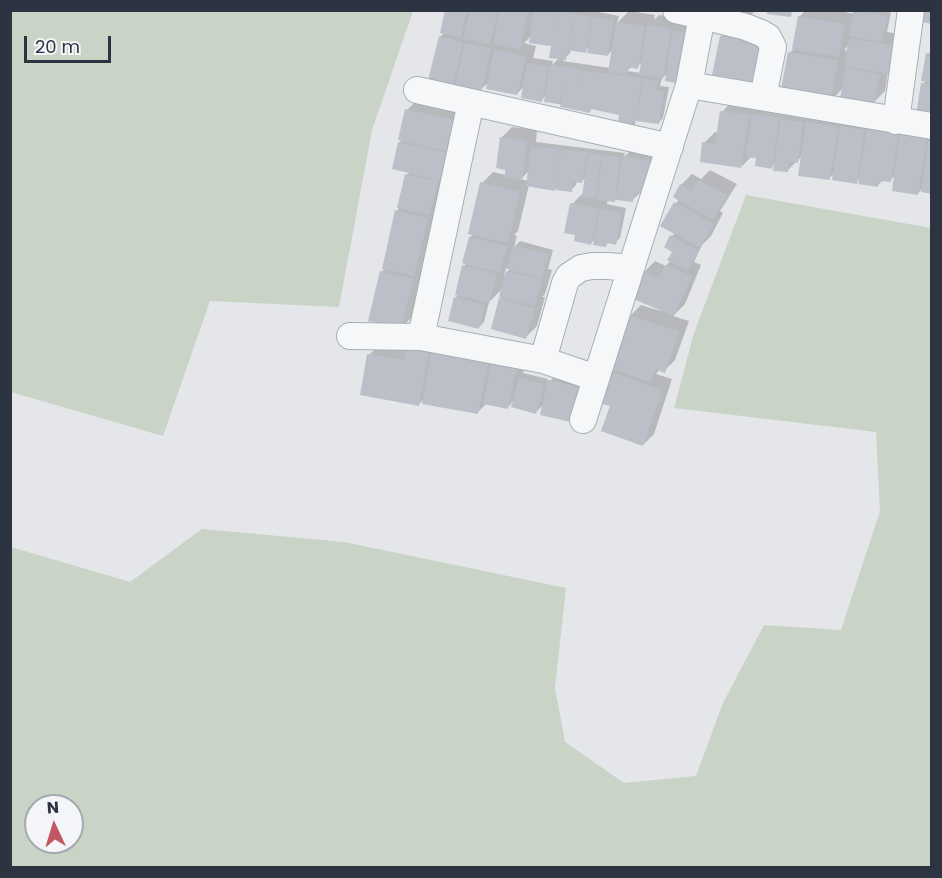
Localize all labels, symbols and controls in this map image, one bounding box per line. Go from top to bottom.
scale bar [27,24,114,62]
text: 20 m [35,34,80,59]
north arrow [24,794,84,854]
text: N [46,796,60,819]

